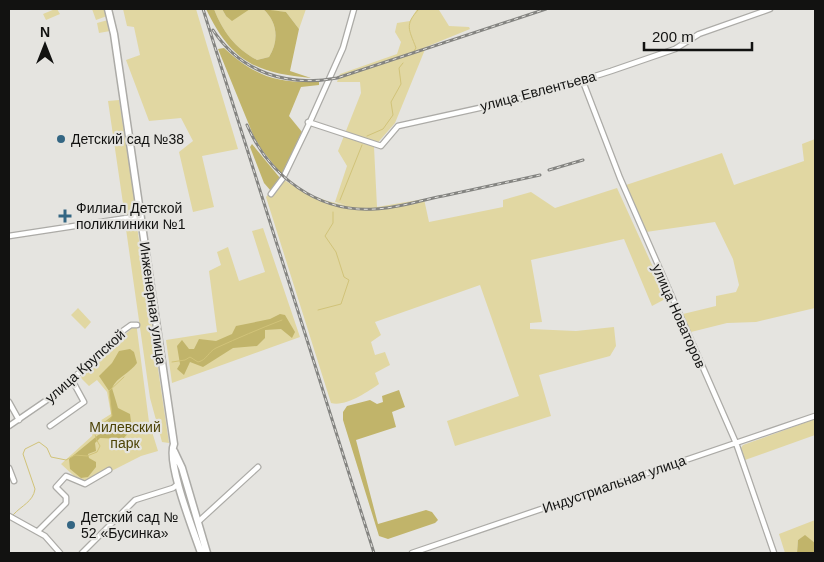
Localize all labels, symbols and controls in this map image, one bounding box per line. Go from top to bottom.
north arrow [20,20,70,70]
scale bar [644,20,752,52]
text: N [40,24,50,40]
text: 200 m [652,28,694,45]
street label: улица Евлентьева [478,68,598,114]
place label: Детский сад №38 [71,131,184,147]
marker: Детский сад №38 [55,133,67,145]
place label: Филиал Детской поликлиники №1 [76,200,186,232]
marker: Филиал Детской поликлиники №1 [58,209,72,223]
street label: Инженерная улица [136,241,170,366]
street label: улица Новаторов [649,262,709,370]
street label: улица Крупской [42,326,128,406]
park label: Милевский парк [89,419,161,451]
street label: Индустриальная улица [540,452,688,516]
place label: Детский сад № 52 «Бусинка» [81,509,179,541]
marker: Детский сад № 52 «Бусинка» [65,519,77,531]

